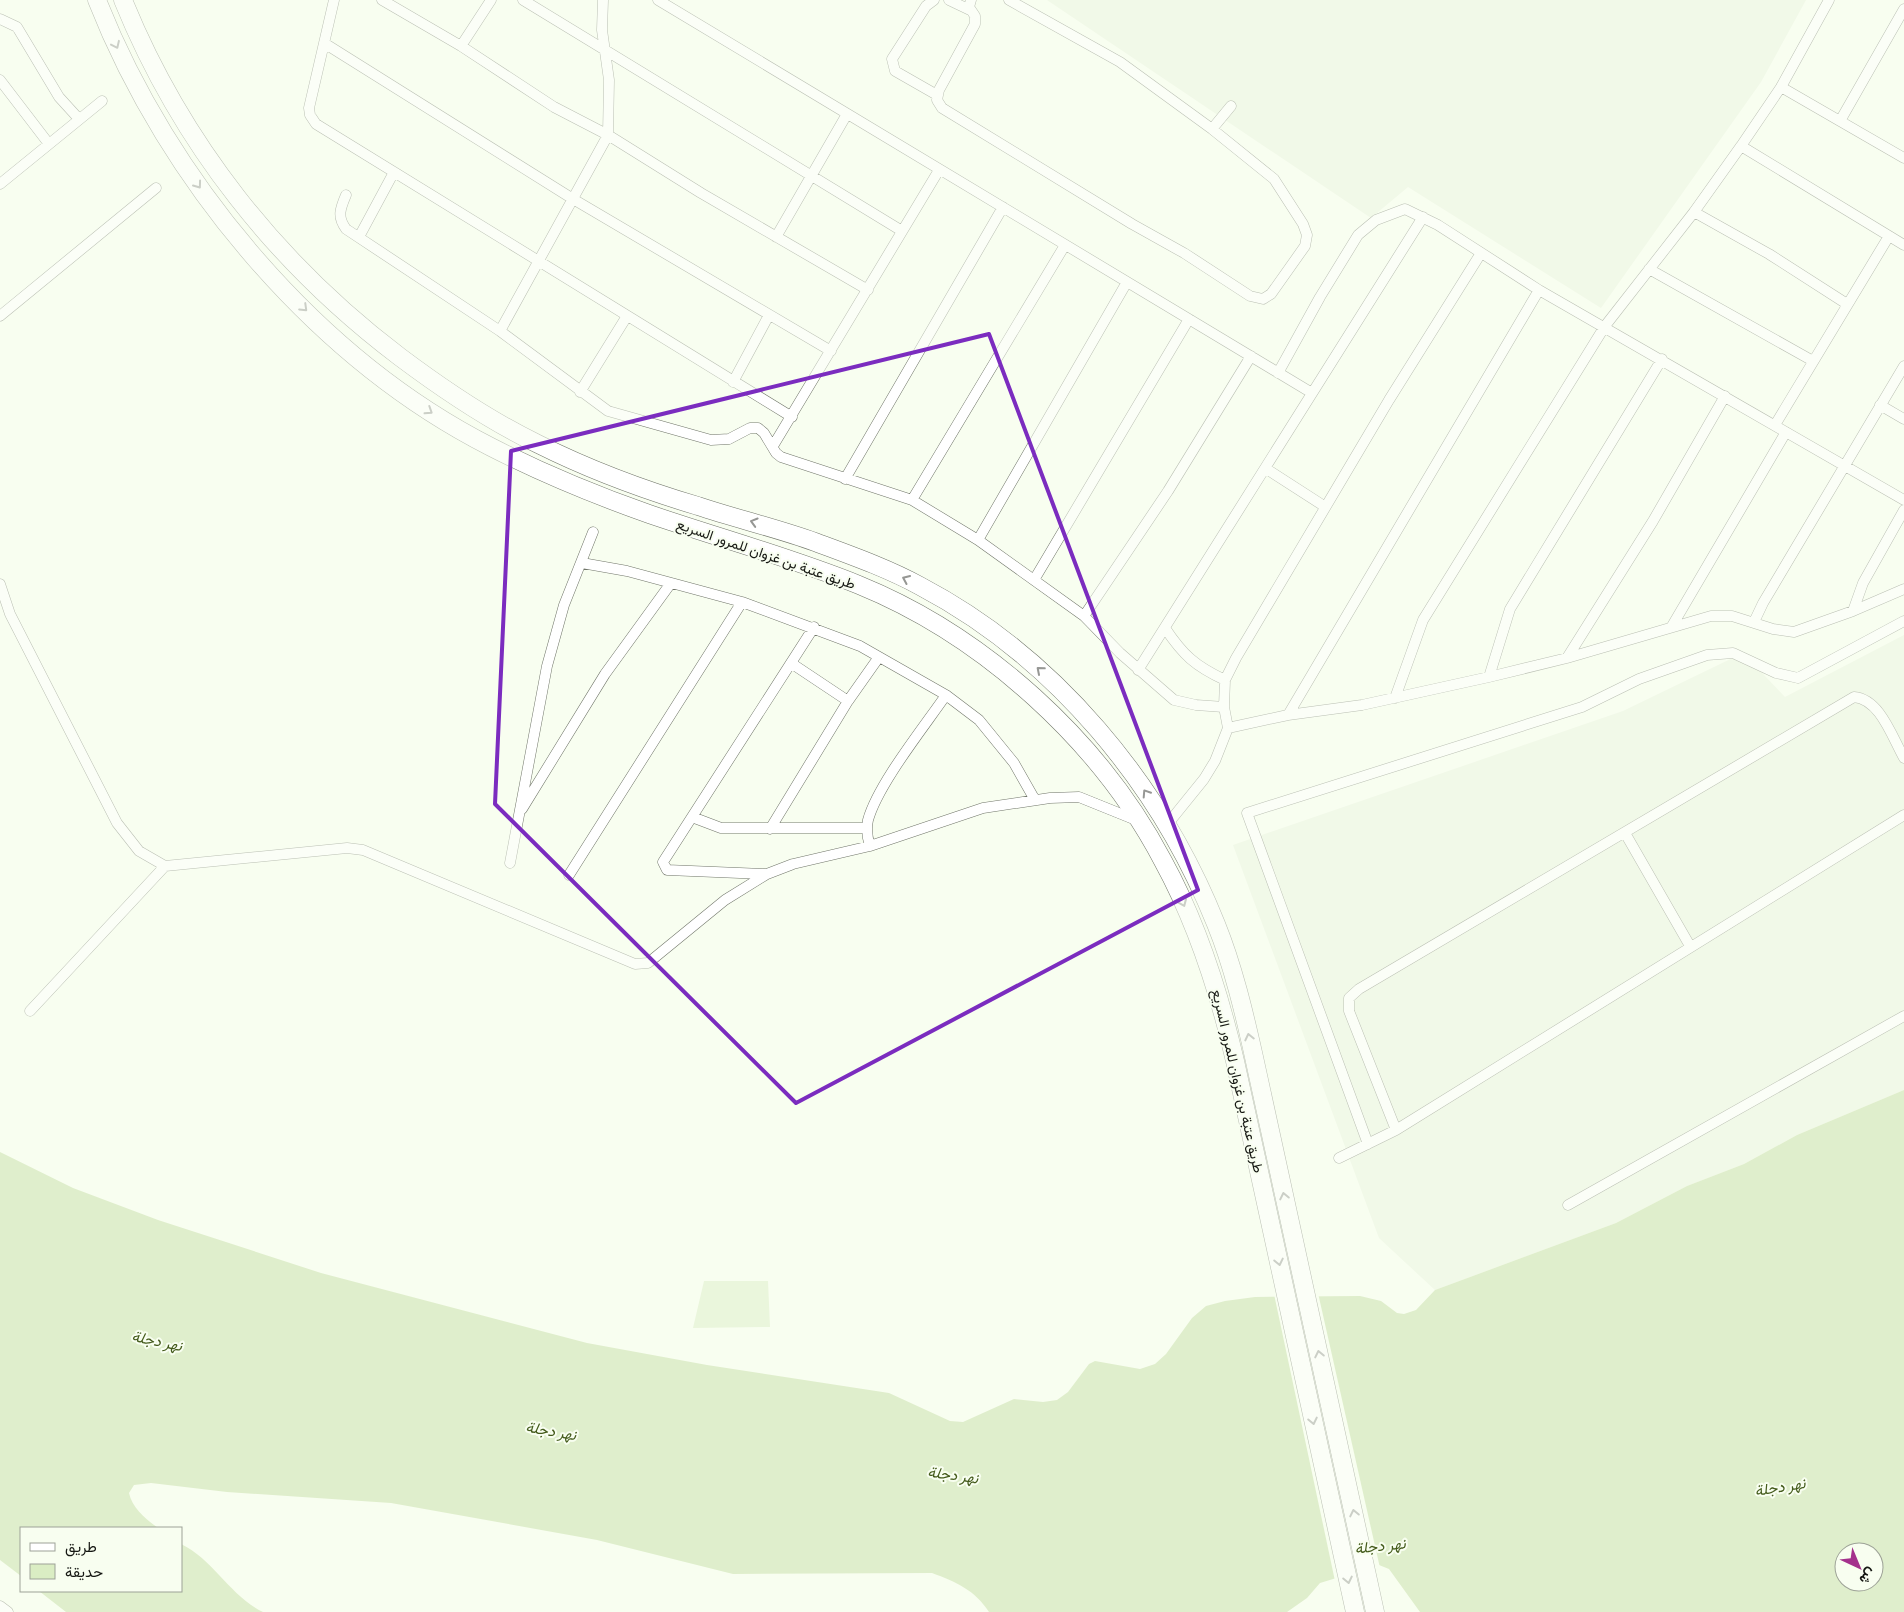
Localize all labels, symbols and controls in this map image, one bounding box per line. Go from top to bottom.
one-way arrow [110,40,120,49]
one-way arrow [192,179,202,188]
one-way arrow [298,302,307,311]
one-way arrow [424,405,433,414]
street label: طريق عتبة بن غزوان للمرور السريع [674,517,857,595]
one-way arrow [751,518,759,528]
one-way arrow [902,575,911,586]
one-way arrow [1037,667,1046,676]
one-way arrow [1143,790,1152,799]
one-way arrow [1177,898,1188,907]
street label: طريق عتبة بن غزوان للمرور السريع [1206,988,1266,1175]
one-way arrow [1244,1032,1255,1041]
one-way arrow [1280,1191,1290,1200]
one-way arrow [1273,1258,1284,1266]
water label: نهر دجلة [130,1328,184,1355]
one-way arrow [1314,1350,1325,1359]
one-way arrow [1308,1416,1318,1425]
water label: نهر دجلة [524,1419,578,1444]
water label: نهر دجلة [926,1464,980,1488]
water label: نهر دجلة [1754,1475,1807,1500]
one-way arrow [1349,1509,1360,1518]
legend [20,1527,182,1592]
water label: نهر دجلة [1354,1535,1407,1558]
text: طريق [65,1539,97,1557]
north arrow [1834,1542,1884,1592]
text: حديقة [65,1564,103,1581]
text: ش [1856,1564,1879,1587]
one-way arrow [1342,1575,1353,1584]

